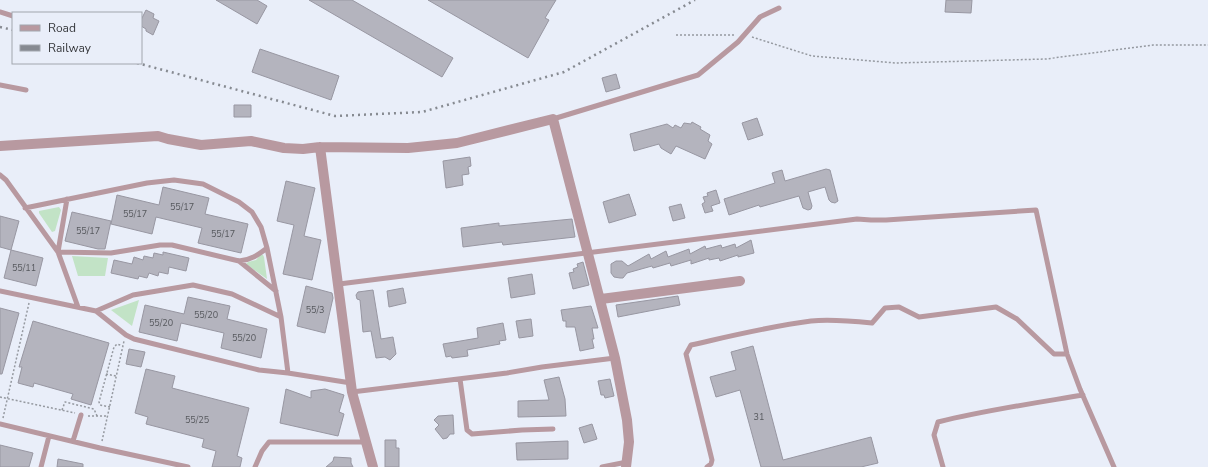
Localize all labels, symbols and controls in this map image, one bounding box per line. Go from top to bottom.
legend [12,12,142,64]
text: Road [48,20,76,36]
text: Railway [48,40,92,56]
house number: 55/17 [170,201,194,213]
house number: 55/17 [123,208,147,220]
house number: 55/17 [76,225,100,237]
house number: 55/17 [211,228,235,240]
house number: 55/11 [12,262,36,274]
house number: 55/3 [306,304,324,316]
house number: 55/20 [194,309,218,321]
house number: 55/20 [149,317,173,329]
house number: 55/20 [232,332,256,344]
house number: 31 [754,411,764,423]
house number: 55/25 [185,414,209,426]

